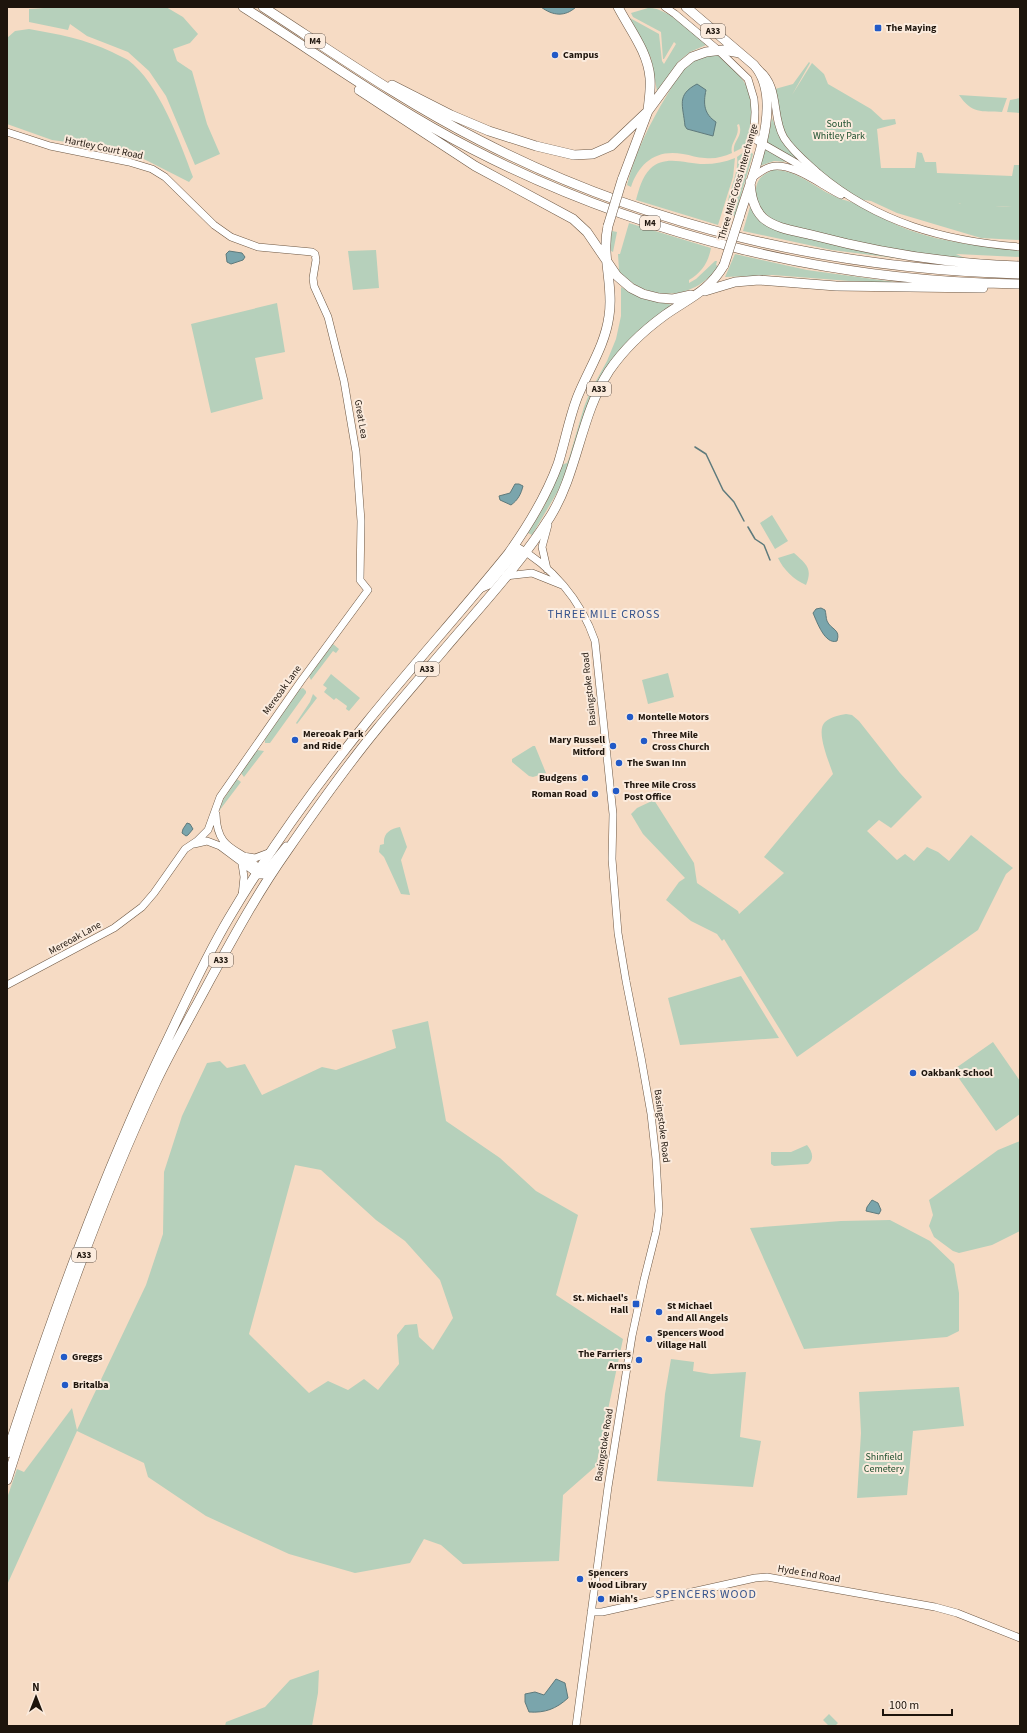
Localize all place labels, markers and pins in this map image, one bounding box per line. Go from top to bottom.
place label: The Maying [886,21,937,35]
marker: The Maying [873,23,883,33]
place label: Campus [563,48,599,62]
marker: Campus [550,50,560,60]
place label: Montelle Motors [638,710,710,724]
marker: Montelle Motors [625,712,635,722]
place label: Mereoak Park and Ride [303,727,364,753]
place label: Three Mile Cross Church [652,728,710,754]
place label: Mary Russell Mitford [549,733,605,759]
marker: Mereoak Park and Ride [290,735,300,745]
marker: Three Mile Cross Church [639,736,649,746]
marker: Mary Russell Mitford [608,741,618,751]
place label: The Swan Inn [627,756,686,770]
marker: The Swan Inn [614,758,624,768]
place label: Budgens [539,771,578,785]
marker: Budgens [580,773,590,783]
place label: Three Mile Cross Post Office [624,778,697,804]
marker: Three Mile Cross Post Office [611,786,621,796]
place label: Roman Road [531,787,587,801]
marker: Roman Road [590,789,600,799]
place label: Oakbank School [921,1066,993,1080]
marker: Oakbank School [908,1068,918,1078]
place label: St. Michael's Hall [573,1291,629,1317]
marker: St. Michael's Hall [631,1299,641,1309]
place label: St Michael and All Angels [667,1299,729,1325]
marker: St Michael and All Angels [654,1307,664,1317]
place label: Spencers Wood Village Hall [656,1326,724,1352]
marker: Spencers Wood Village Hall [644,1334,654,1344]
place label: The Farriers Arms [578,1347,632,1373]
place label: Greggs [72,1350,103,1364]
marker: Greggs [59,1352,69,1362]
marker: The Farriers Arms [634,1355,644,1365]
place label: Britalba [73,1378,108,1392]
marker: Britalba [60,1380,70,1390]
place label: Spencers Wood Library [588,1566,648,1592]
marker: Spencers Wood Library [575,1574,585,1584]
place label: Miah's [609,1592,638,1606]
marker: Miah's [596,1594,606,1604]

